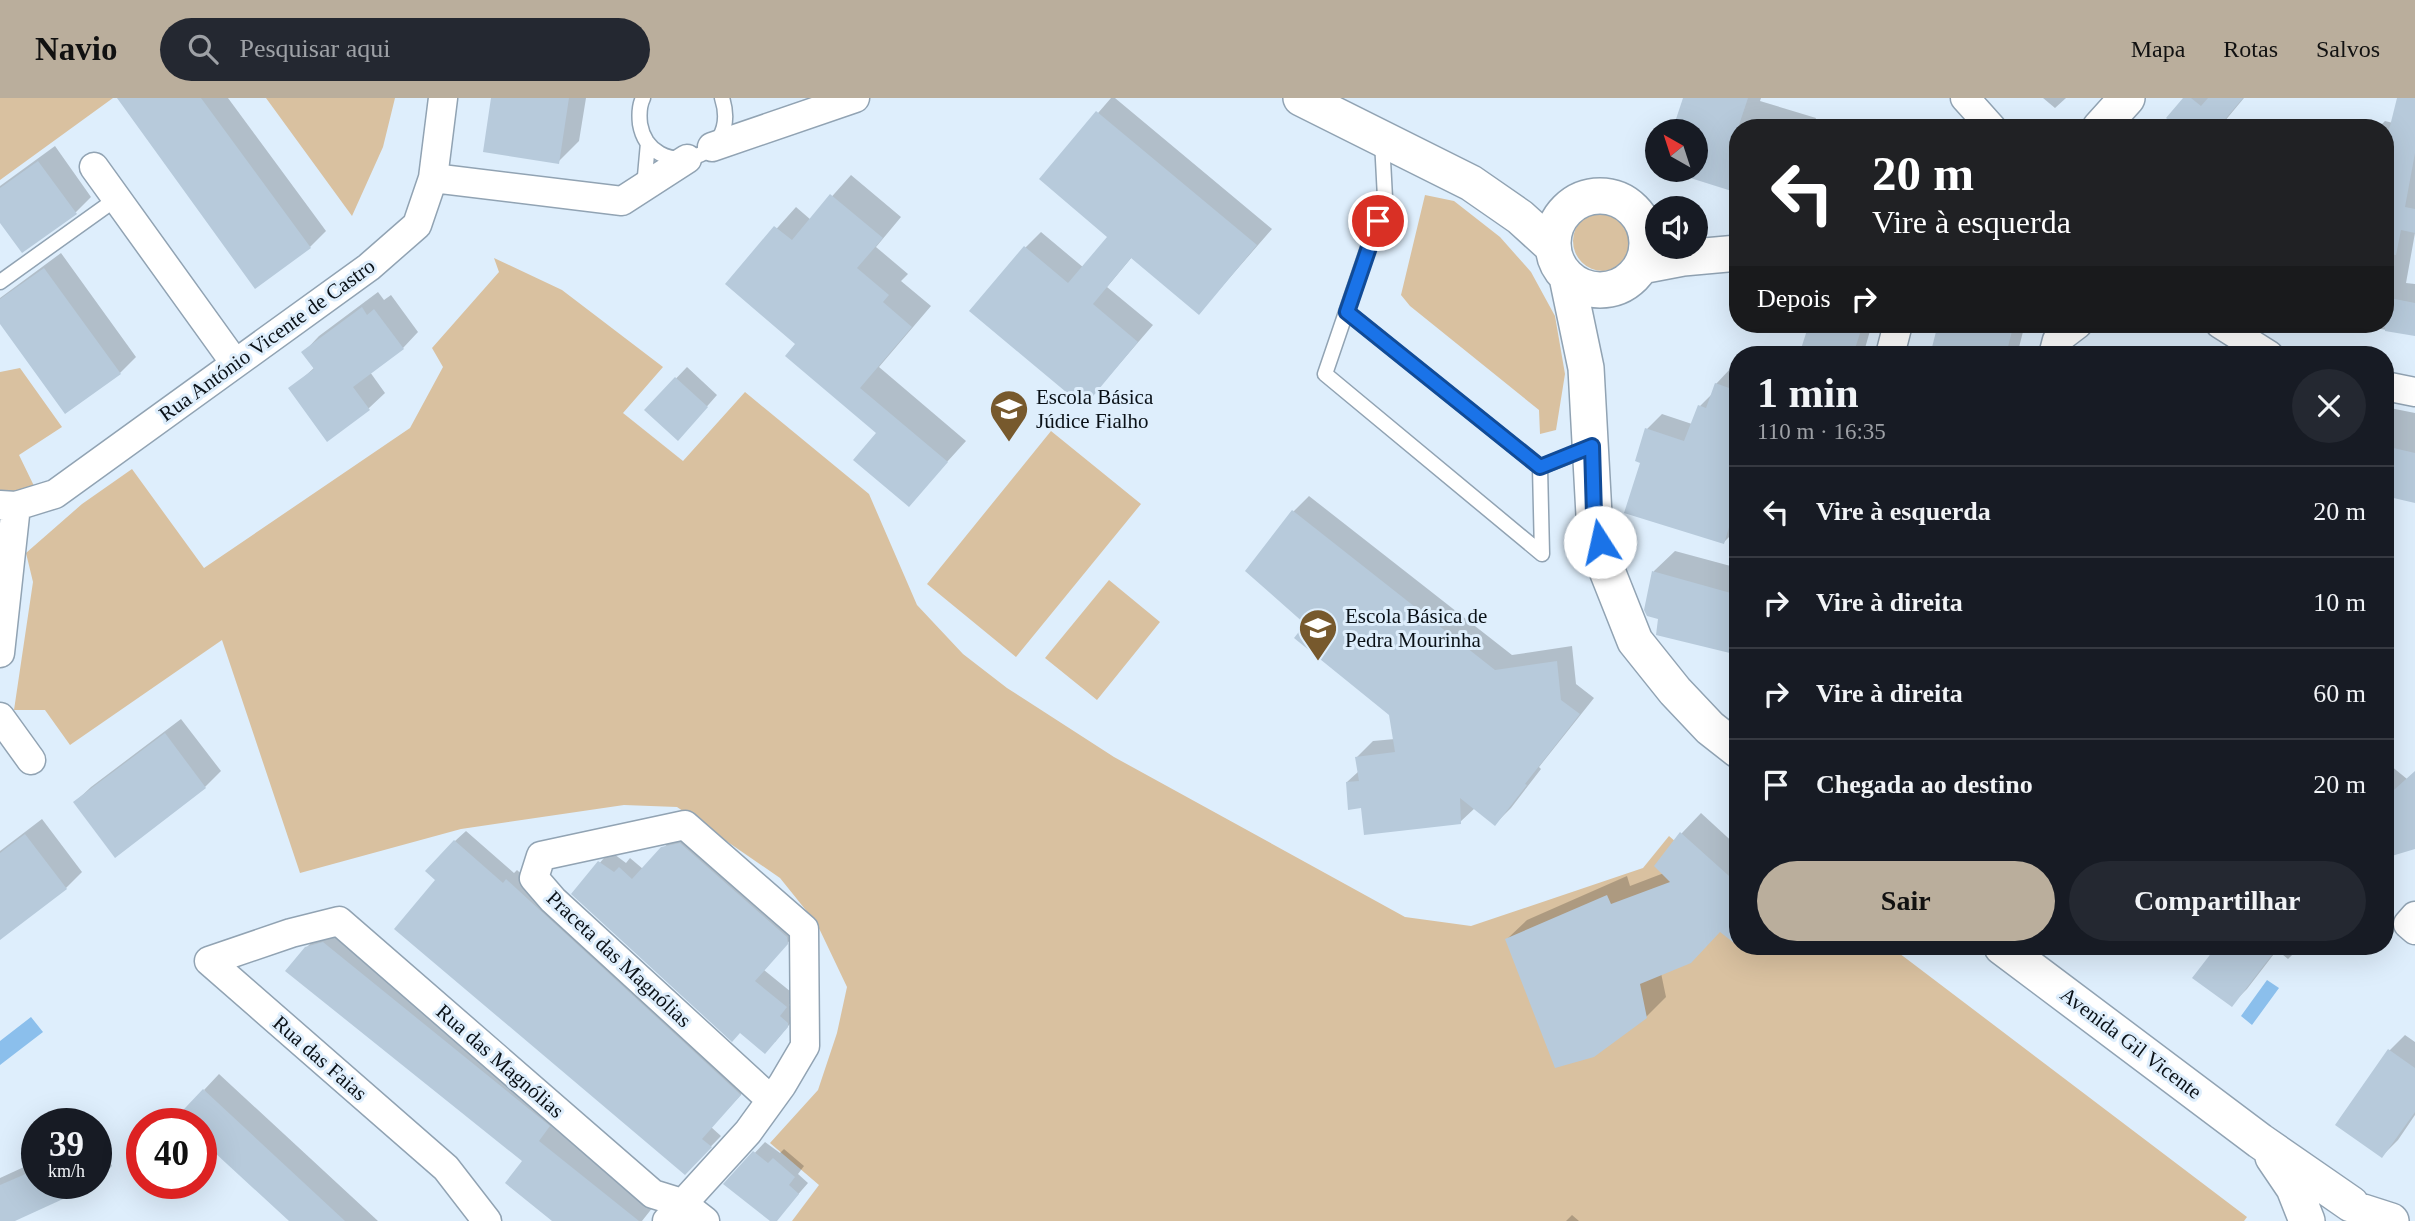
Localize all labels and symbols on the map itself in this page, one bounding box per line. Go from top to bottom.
north arrow [1645,119,1708,182]
pin [1348,191,1408,251]
street label: Rua António Vicente de Castro [154,254,380,426]
place label: Escola Básica Júdice Fialho [1036,385,1154,433]
school or university icon: Escola Básica Júdice Fialho [988,388,1030,443]
position arrow [1563,505,1637,579]
place label: Escola Básica de Pedra Mourinha [1345,604,1487,652]
school or university icon: Escola Básica de Pedra Mourinha [1297,607,1339,662]
street label: Praceta das Magnólias [542,886,696,1032]
street label: Avenida Gil Vicente [2056,982,2206,1104]
street label: Rua das Magnólias [431,999,569,1123]
street label: Rua das Faias [268,1011,372,1105]
speed limit sign: 40 [126,1108,217,1199]

